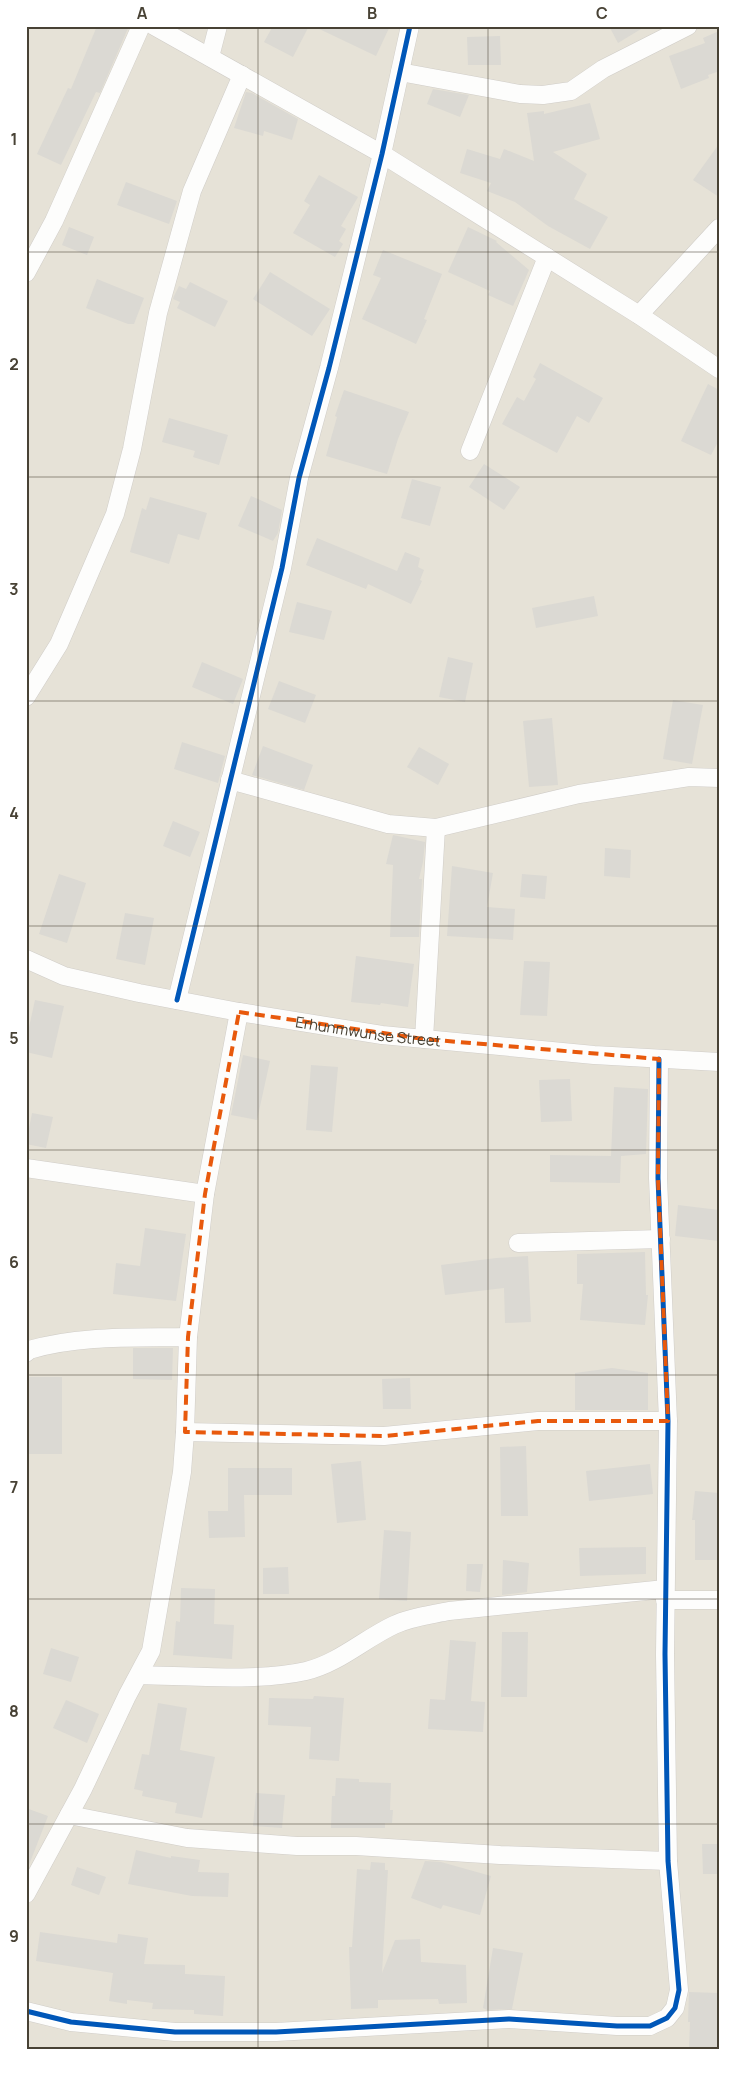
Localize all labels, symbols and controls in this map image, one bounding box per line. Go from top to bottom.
text: A [137,2,148,24]
text: B [367,2,377,24]
text: C [596,2,608,24]
text: 1 [10,128,18,150]
text: 2 [9,353,19,375]
text: 3 [9,578,19,600]
text: 4 [9,802,19,824]
street label: Erhunmwunse Street [294,1011,442,1051]
text: 5 [9,1027,19,1049]
text: 6 [9,1251,19,1273]
text: 7 [10,1476,18,1498]
text: 8 [9,1700,19,1722]
text: 9 [9,1925,19,1947]

